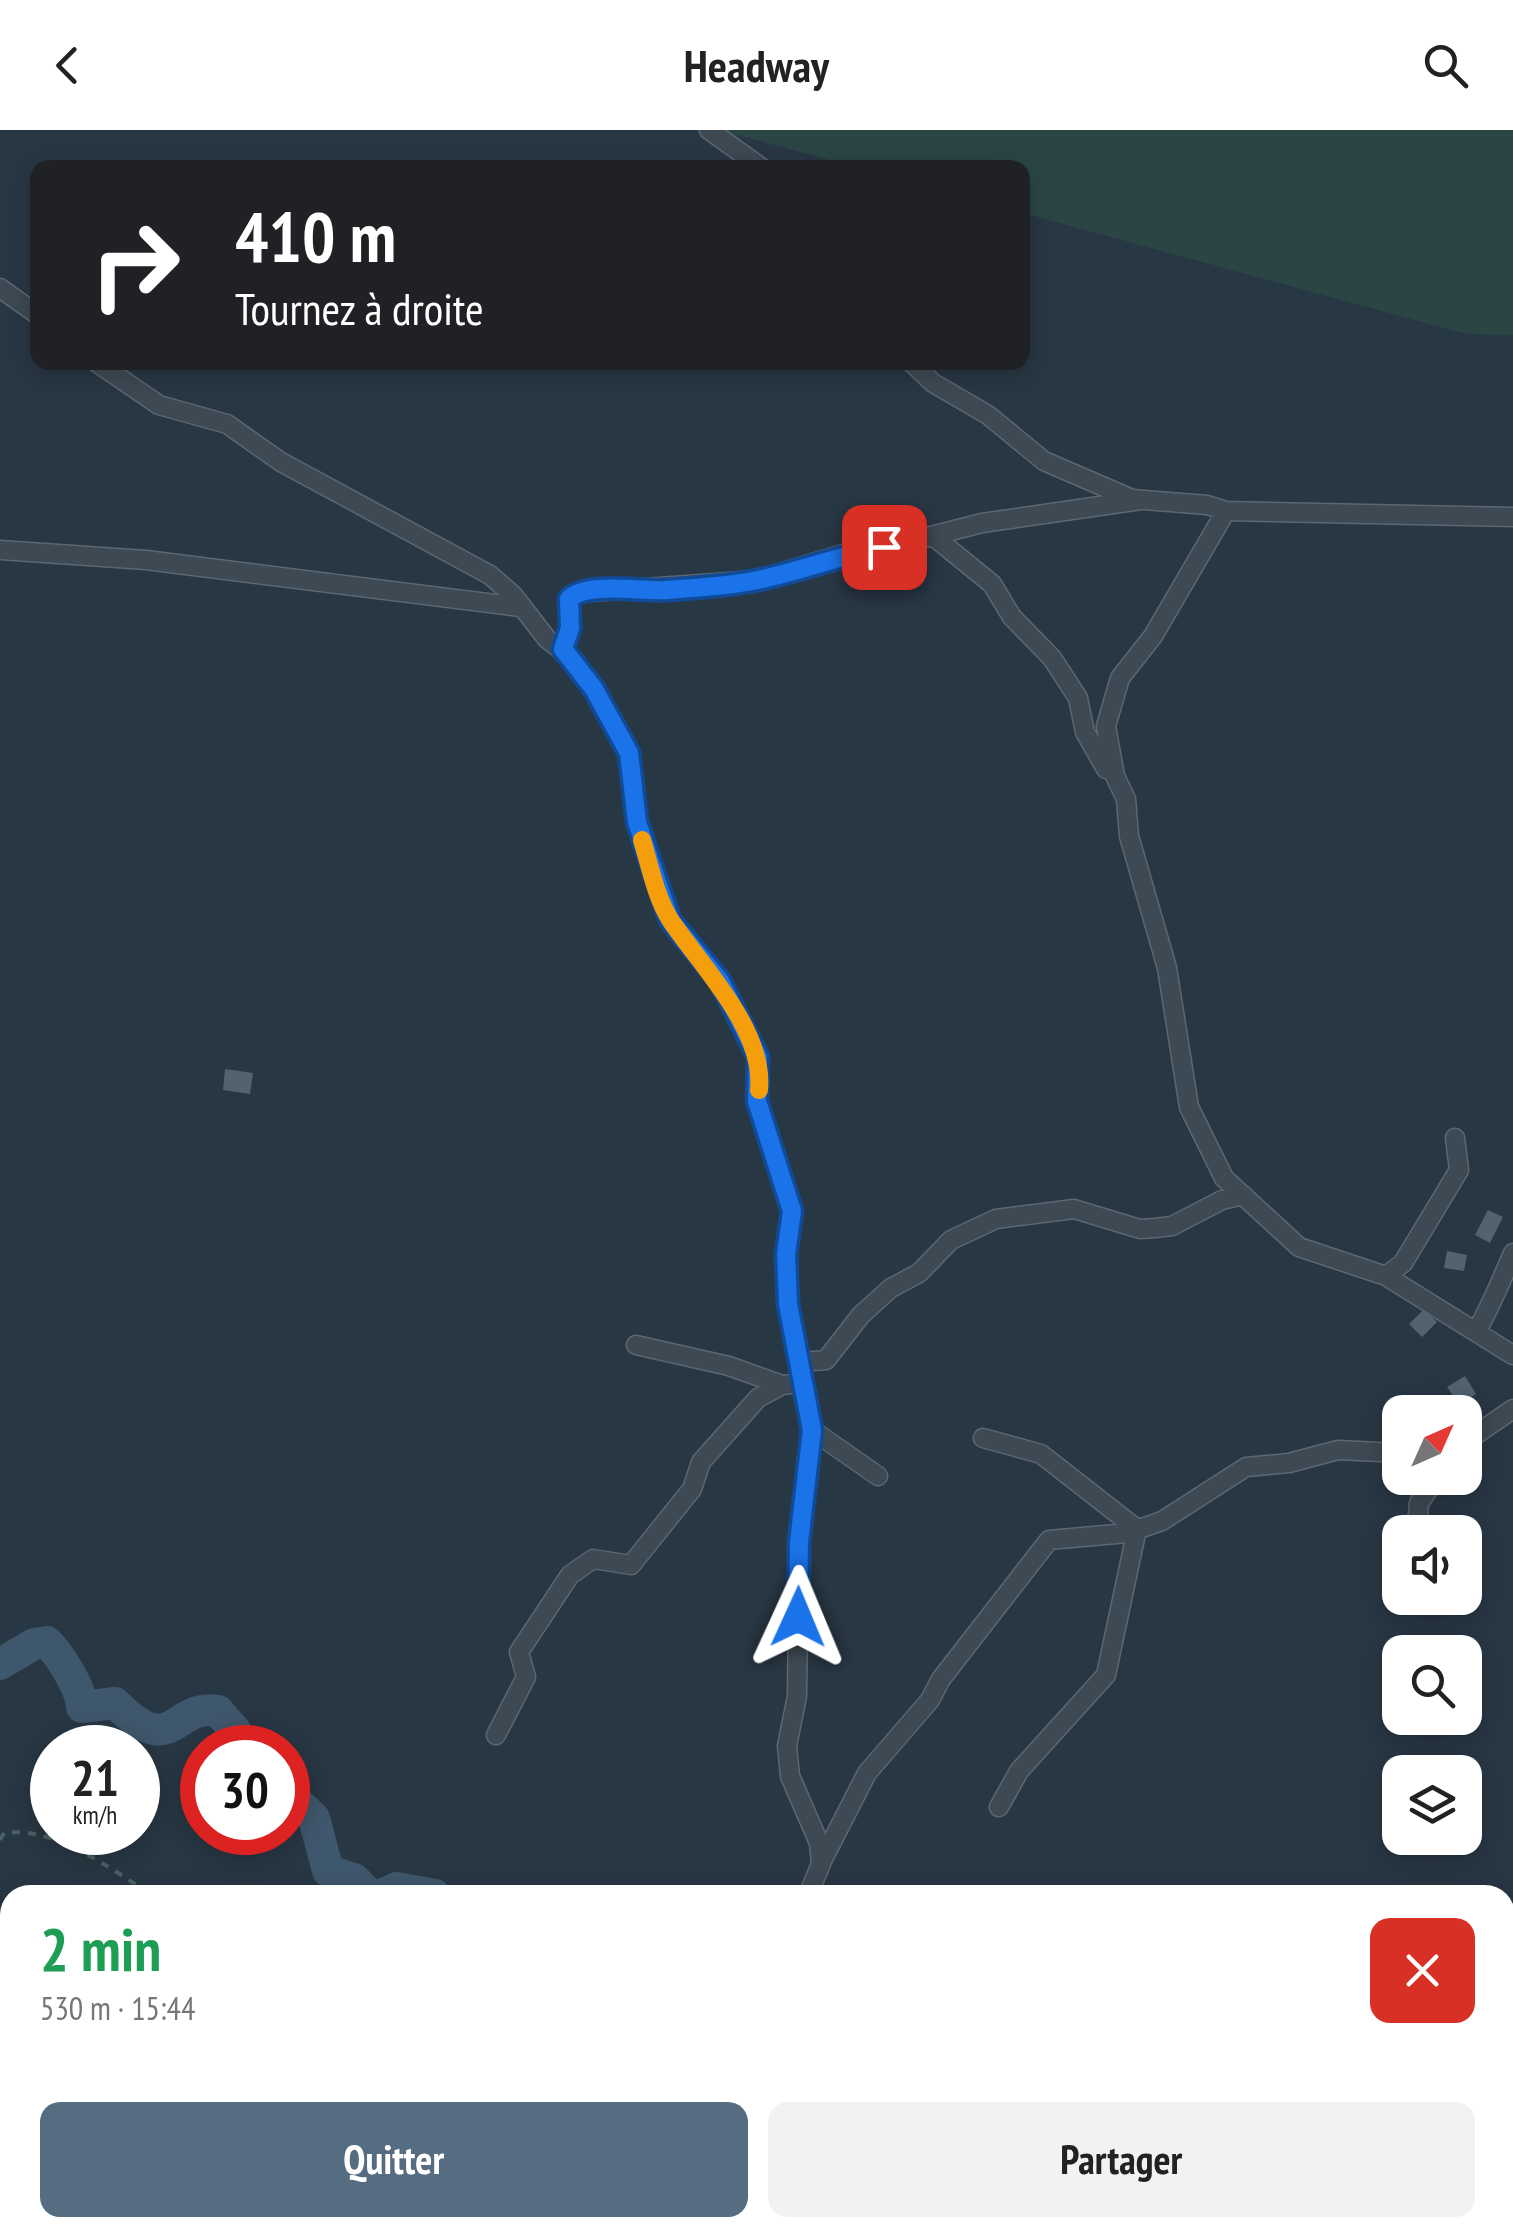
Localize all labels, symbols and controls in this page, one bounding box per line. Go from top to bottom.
text: Headway [684,36,829,94]
icon: back [40,38,95,93]
icon: search [1418,38,1473,93]
text: 410 m [235,191,396,281]
icon: right [70,200,200,330]
text: Tournez à droite [235,279,484,337]
pin [842,505,927,590]
icon: arrive [857,520,912,575]
north arrow [1382,1395,1482,1495]
map controls [1382,1395,1482,1855]
button: sound [1382,1515,1482,1615]
position arrow [746,1565,850,1669]
button: search [1382,1635,1482,1735]
speed limit sign: 30 [180,1725,310,1855]
text: 21 [71,1745,119,1810]
button: layers [1382,1755,1482,1855]
text: km/h [73,1799,117,1831]
text: 2 min [40,1910,161,1988]
button: close [1370,1918,1475,2023]
text: 530 m · 15:44 [40,1987,195,2029]
button: Quitter [40,2102,748,2217]
button: Partager [768,2102,1475,2217]

